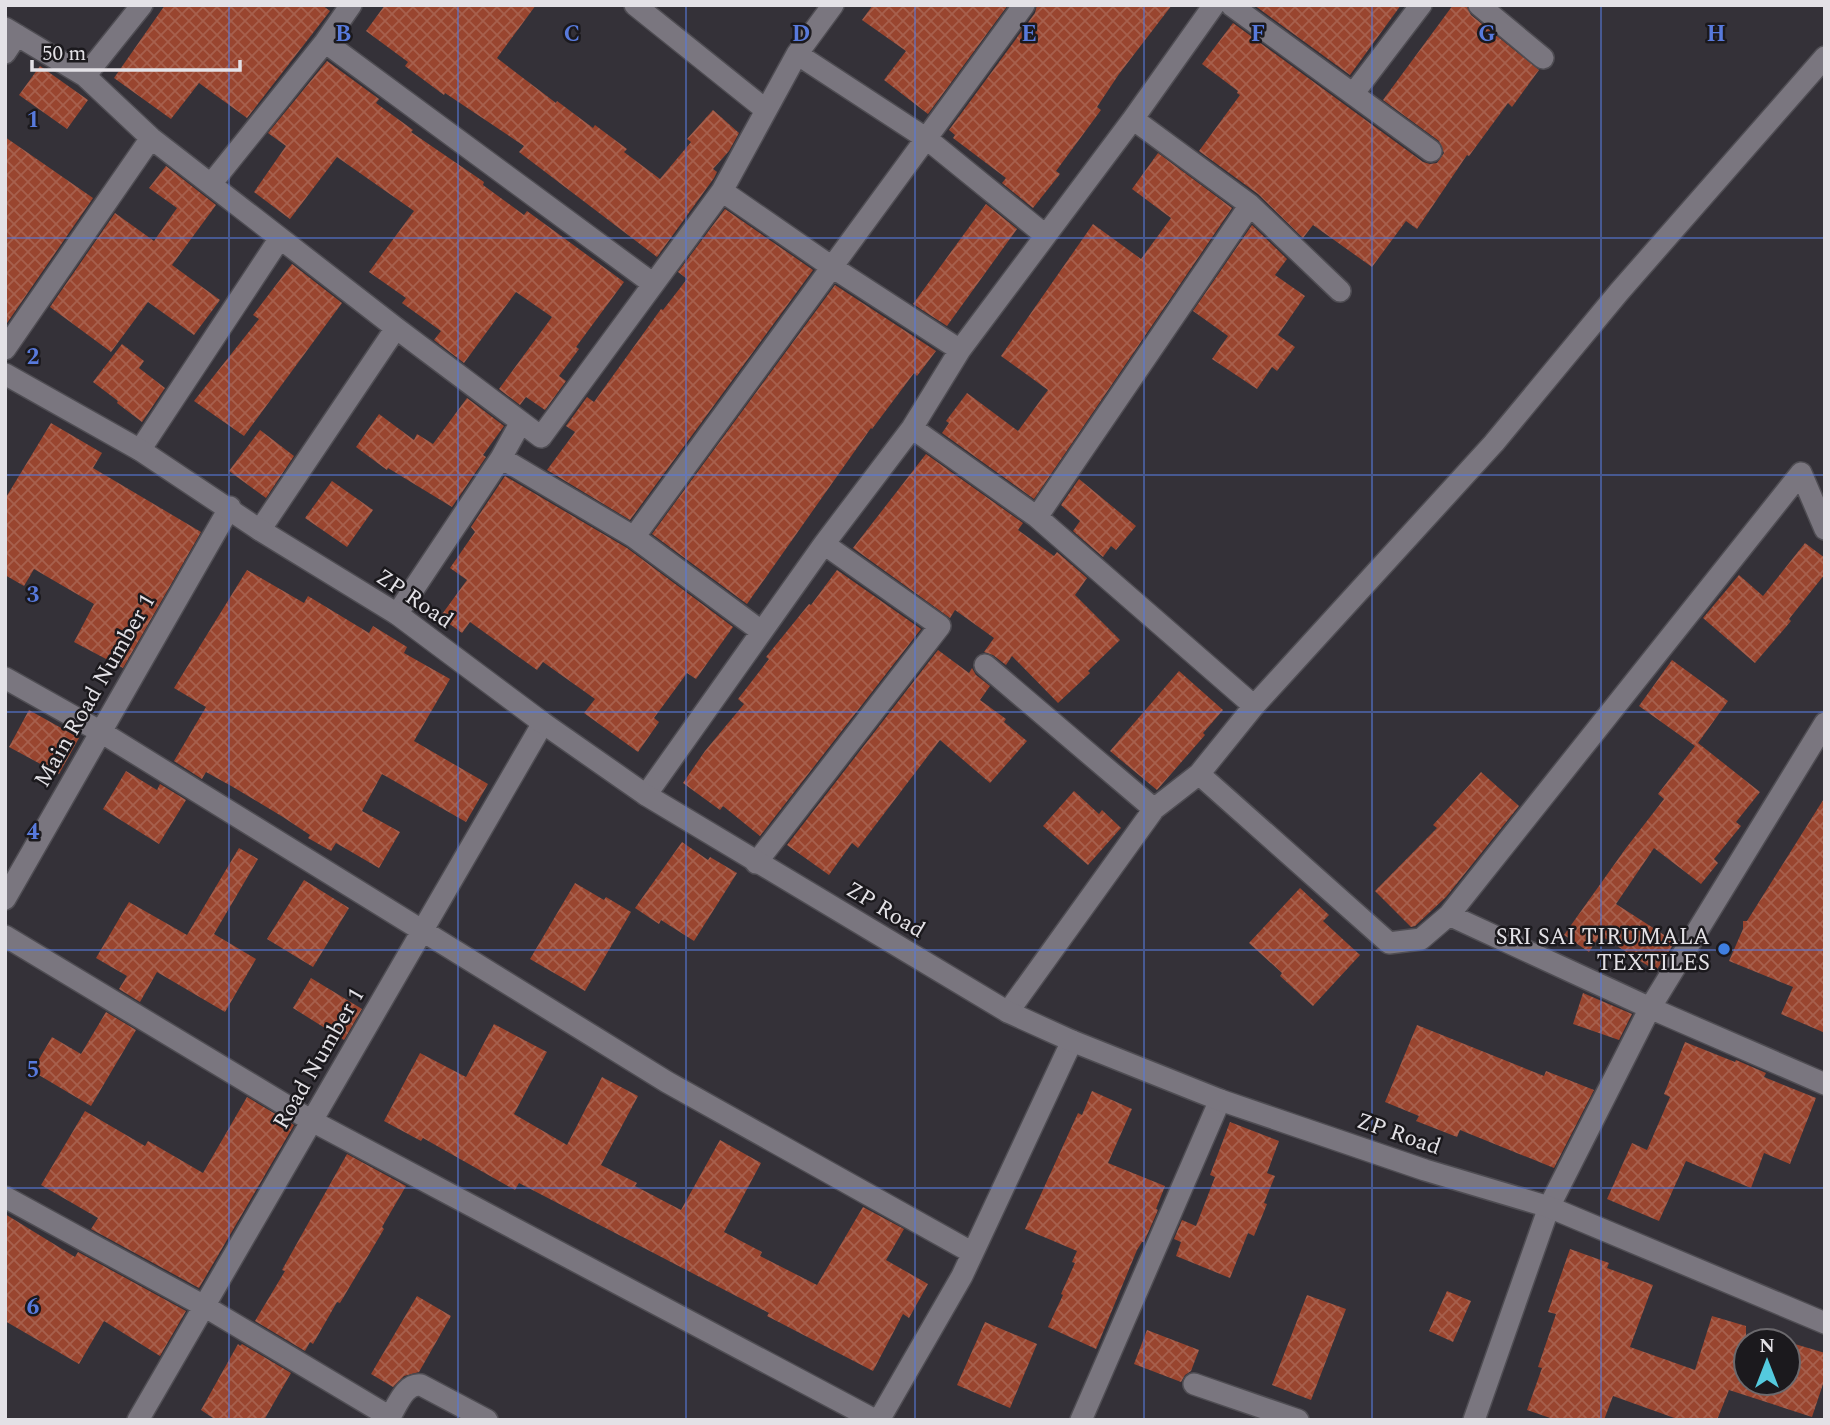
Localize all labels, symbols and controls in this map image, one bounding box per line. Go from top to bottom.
text: B [335,17,351,52]
text: C [564,17,580,52]
text: D [792,17,810,52]
text: E [1021,17,1037,52]
text: F [1251,17,1265,52]
text: G [1478,17,1496,52]
text: H [1706,17,1726,52]
scale bar [32,28,240,72]
text: 50 m [42,38,86,70]
text: 1 [27,103,39,138]
text: 2 [27,340,40,375]
street label: ZP Road [368,560,460,638]
text: 3 [27,578,40,613]
street label: Main Road Number 1 [25,587,165,794]
text: 4 [27,815,40,850]
street label: ZP Road [839,873,932,948]
place label: SRI SAI TIRUMALA TEXTILES [1495,920,1710,981]
marker: SRI SAI TIRUMALA TEXTILES [1716,941,1732,957]
street label: Road Number 1 [264,981,374,1136]
text: 5 [27,1053,39,1088]
street label: ZP Road [1352,1104,1446,1165]
text: 6 [27,1290,40,1325]
north arrow [1732,1327,1802,1397]
text: N [1759,1332,1775,1361]

